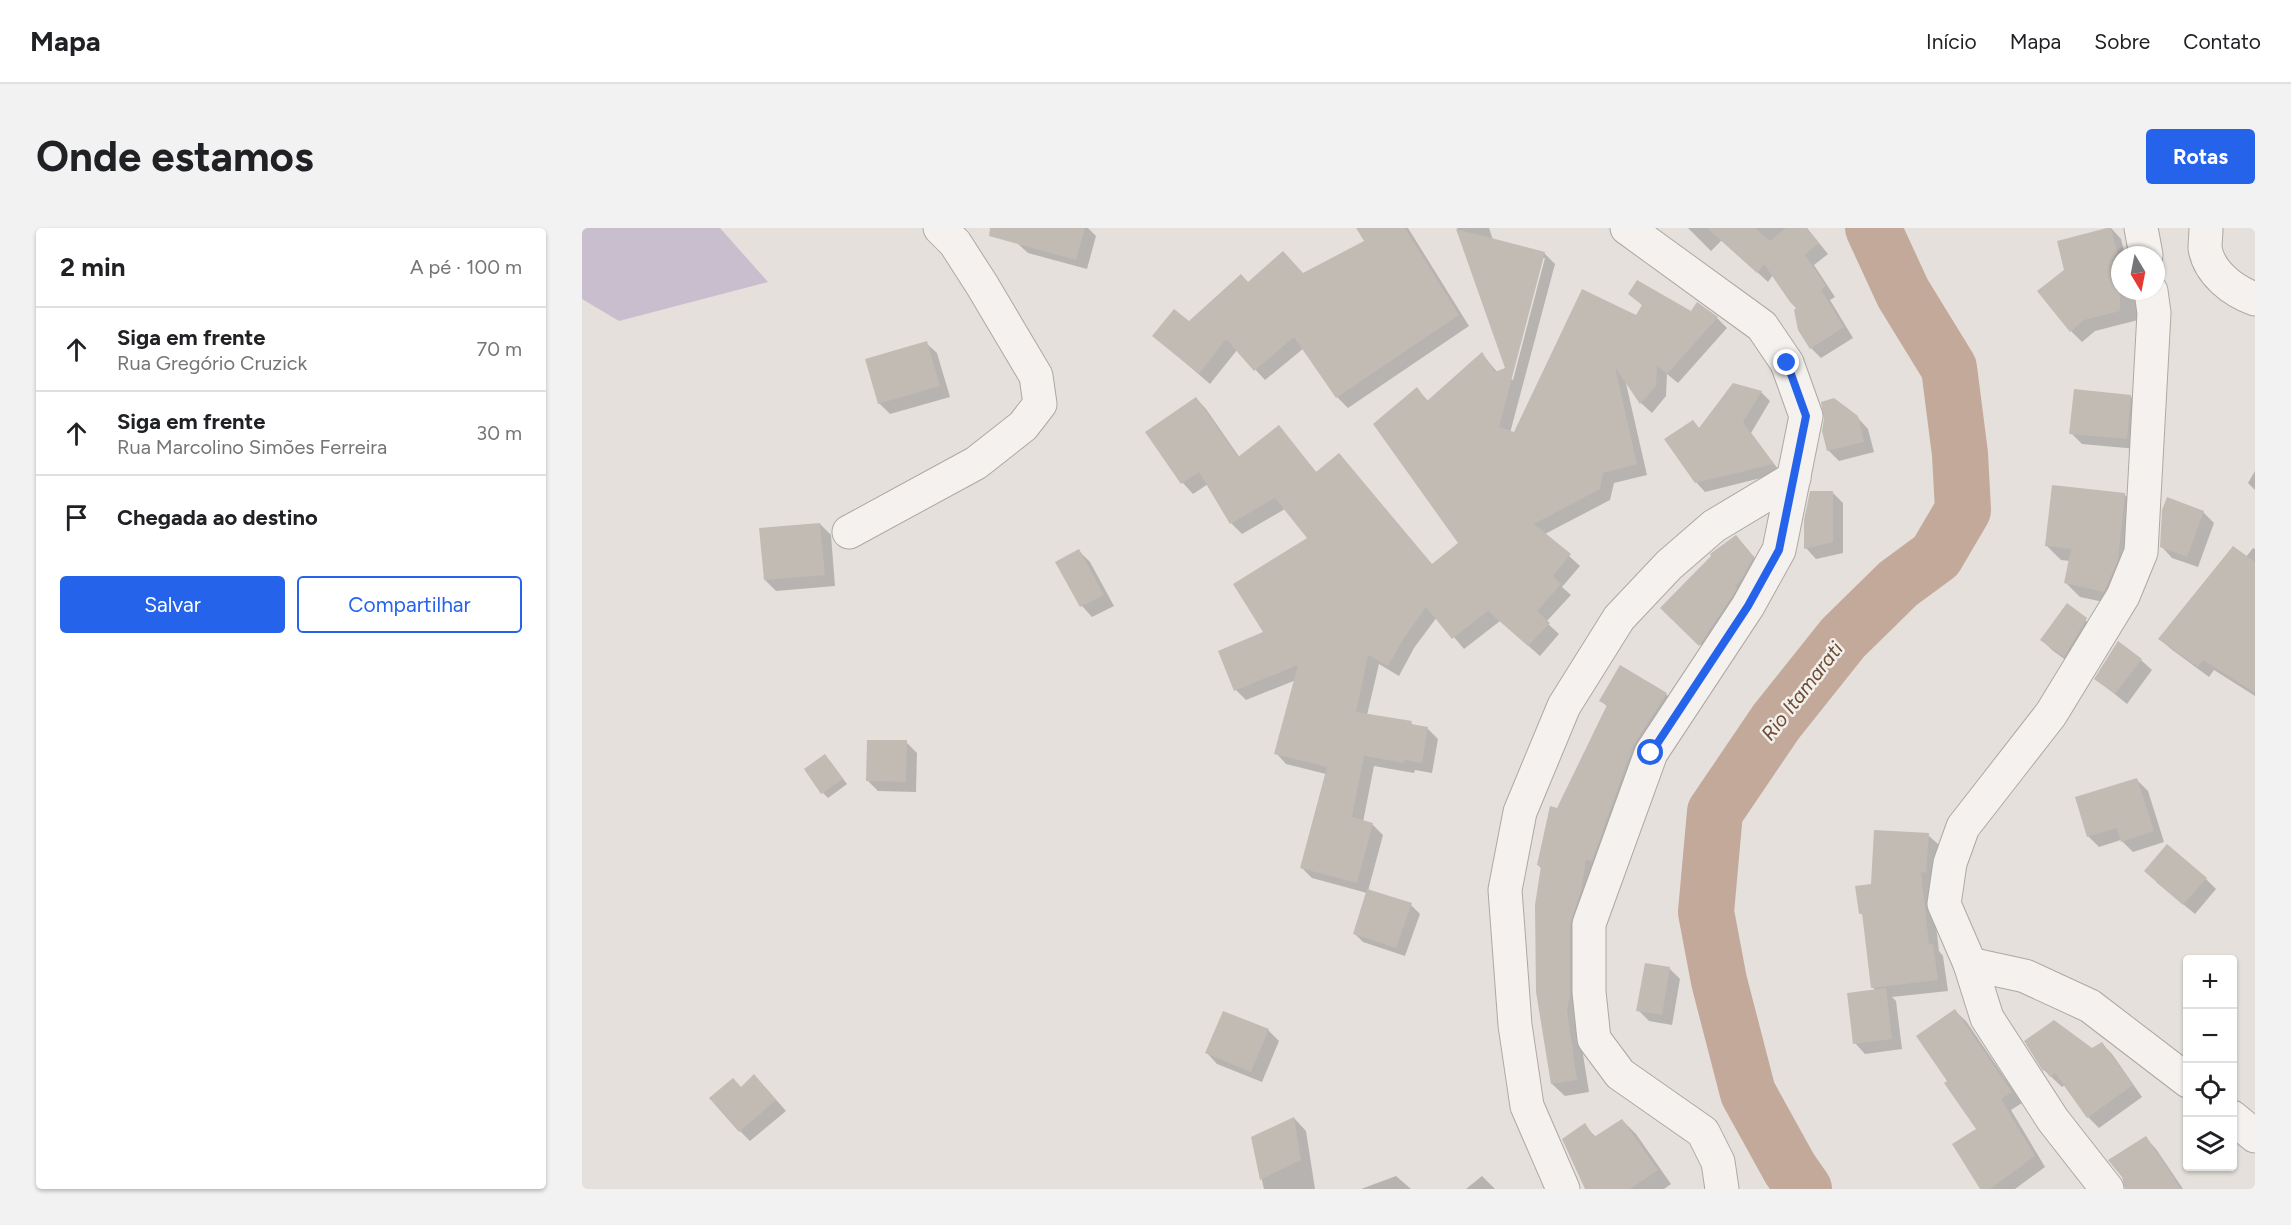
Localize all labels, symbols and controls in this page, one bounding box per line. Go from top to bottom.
text: Mapa [30,24,101,58]
text: Início [1926,29,1977,54]
text: Mapa [2010,29,2061,54]
text: Sobre [2094,29,2150,54]
text: Contato [2183,29,2261,54]
button: Rotas [2146,129,2255,184]
text: Onde estamos [36,131,314,182]
north arrow [2111,246,2165,300]
text: 2 min [60,251,126,283]
text: A pé · 100 m [410,255,522,279]
text: Siga em frente [117,324,265,351]
icon: ahead [60,333,93,366]
text: 70 m [476,337,522,361]
route end [1773,349,1799,375]
text: Rua Gregório Cruzick [117,351,307,375]
text: Siga em frente [117,408,265,435]
icon: ahead [60,417,93,450]
text: 30 m [476,421,522,445]
text: Rua Marcolino Simões Ferreira [117,435,387,459]
icon: arrive [60,501,93,534]
text: Chegada ao destino [117,504,318,531]
button: Salvar [60,576,285,633]
button: Compartilhar [297,576,522,633]
water label: Rio Itamarati [1756,637,1848,745]
route start [1637,739,1663,765]
map controls [2183,955,2237,1171]
button: + [2183,955,2237,1009]
button: − [2183,1009,2237,1063]
button: locate [2183,1063,2237,1117]
button: layers [2183,1117,2237,1171]

